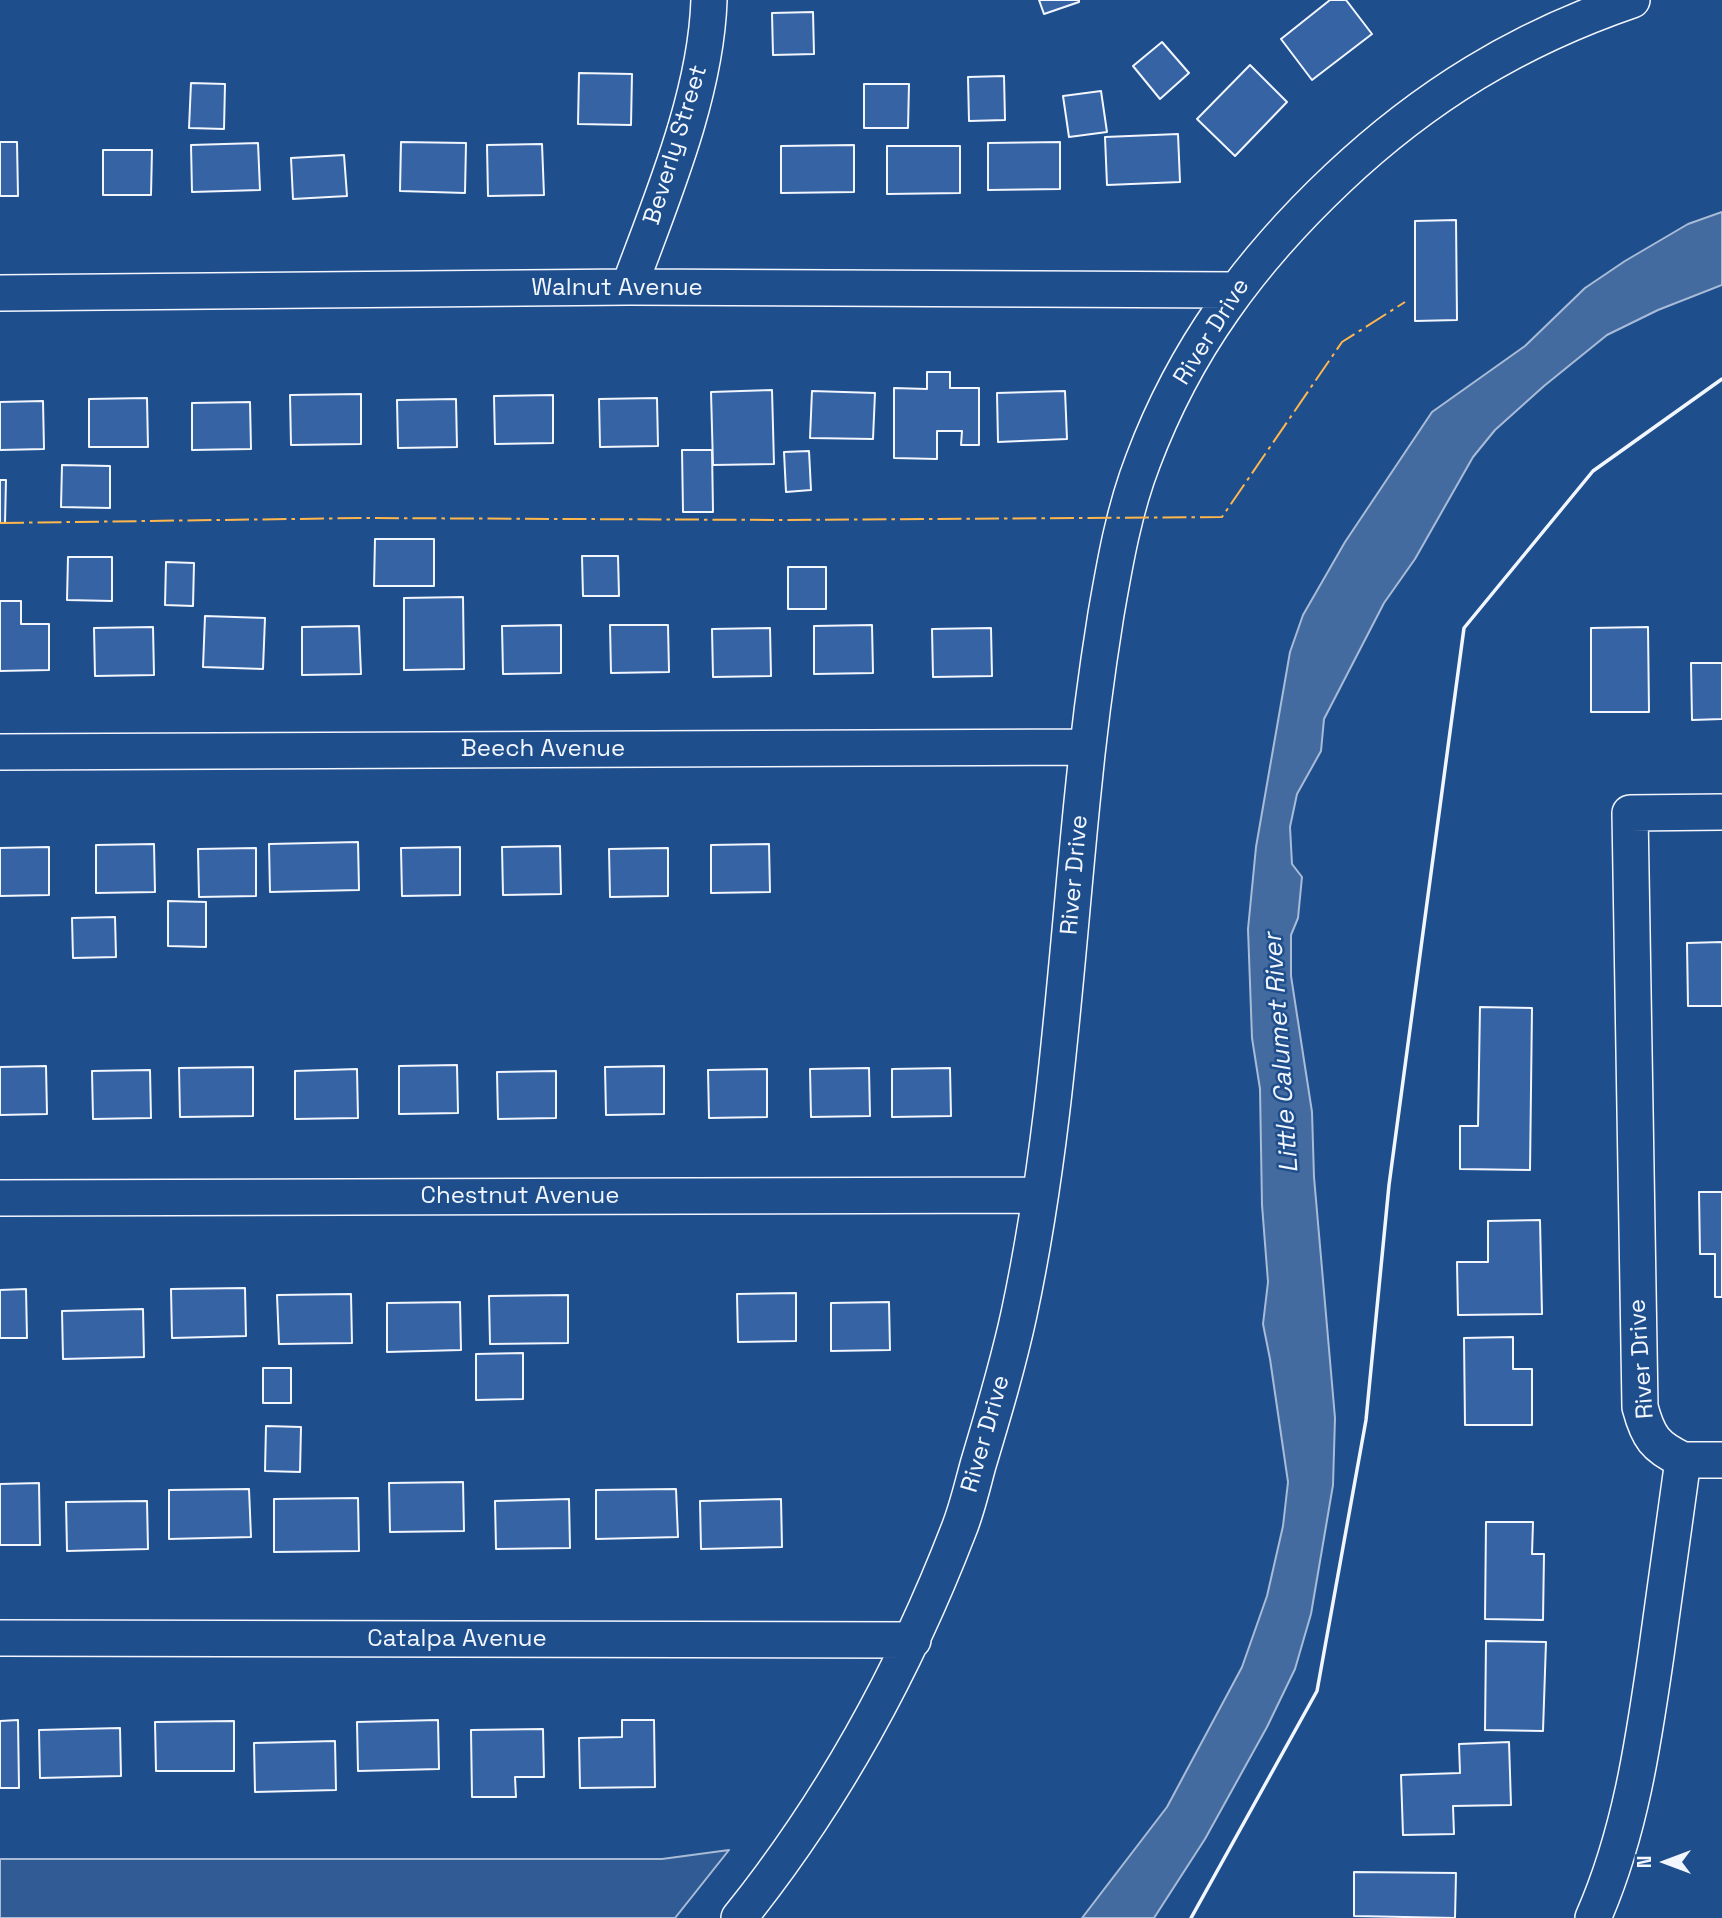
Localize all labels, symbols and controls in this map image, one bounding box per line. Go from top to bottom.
street label: Beverly Street [638,62,714,228]
street label: River Drive [1168,273,1256,391]
street label: Walnut Avenue [531,274,703,302]
street label: Beech Avenue [461,735,625,763]
street label: River Drive [1055,814,1095,936]
water label: Little Calumet River [1258,932,1306,1174]
street label: Chestnut Avenue [421,1182,619,1210]
street label: River Drive [1623,1298,1661,1420]
street label: River Drive [956,1372,1016,1496]
street label: Catalpa Avenue [367,1625,547,1653]
north arrow [1631,1827,1701,1897]
text: N [1632,1856,1657,1868]

